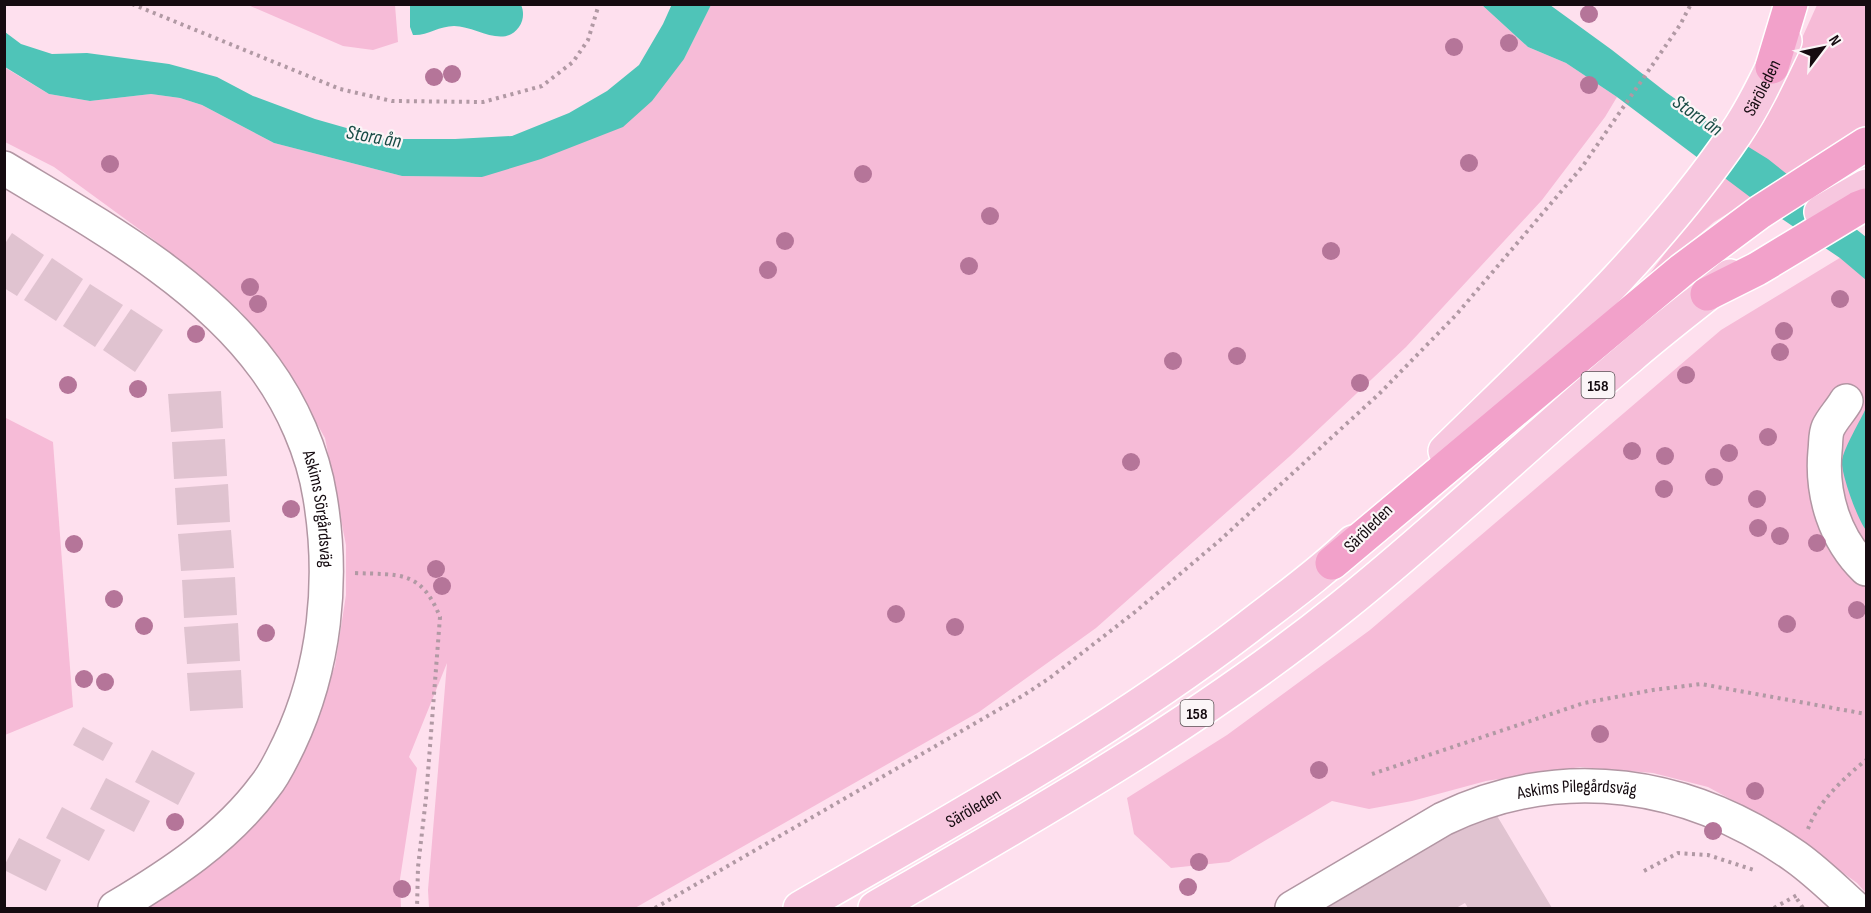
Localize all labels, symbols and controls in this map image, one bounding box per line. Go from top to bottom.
north arrow [1793,18,1853,78]
text: N [1824,32,1845,50]
street label: Säröleden [1739,56,1785,120]
water label: Stora ån [1668,90,1727,142]
water label: Stora ån [344,120,403,154]
road number: 158 [1582,372,1614,398]
street label: Askims Sörgårdsväg [297,446,336,568]
street label: Säröleden [1340,500,1397,557]
road number: 158 [1180,700,1214,726]
street label: Askims Pilegårdsväg [1514,776,1638,804]
street label: Säröleden [942,784,1005,833]

